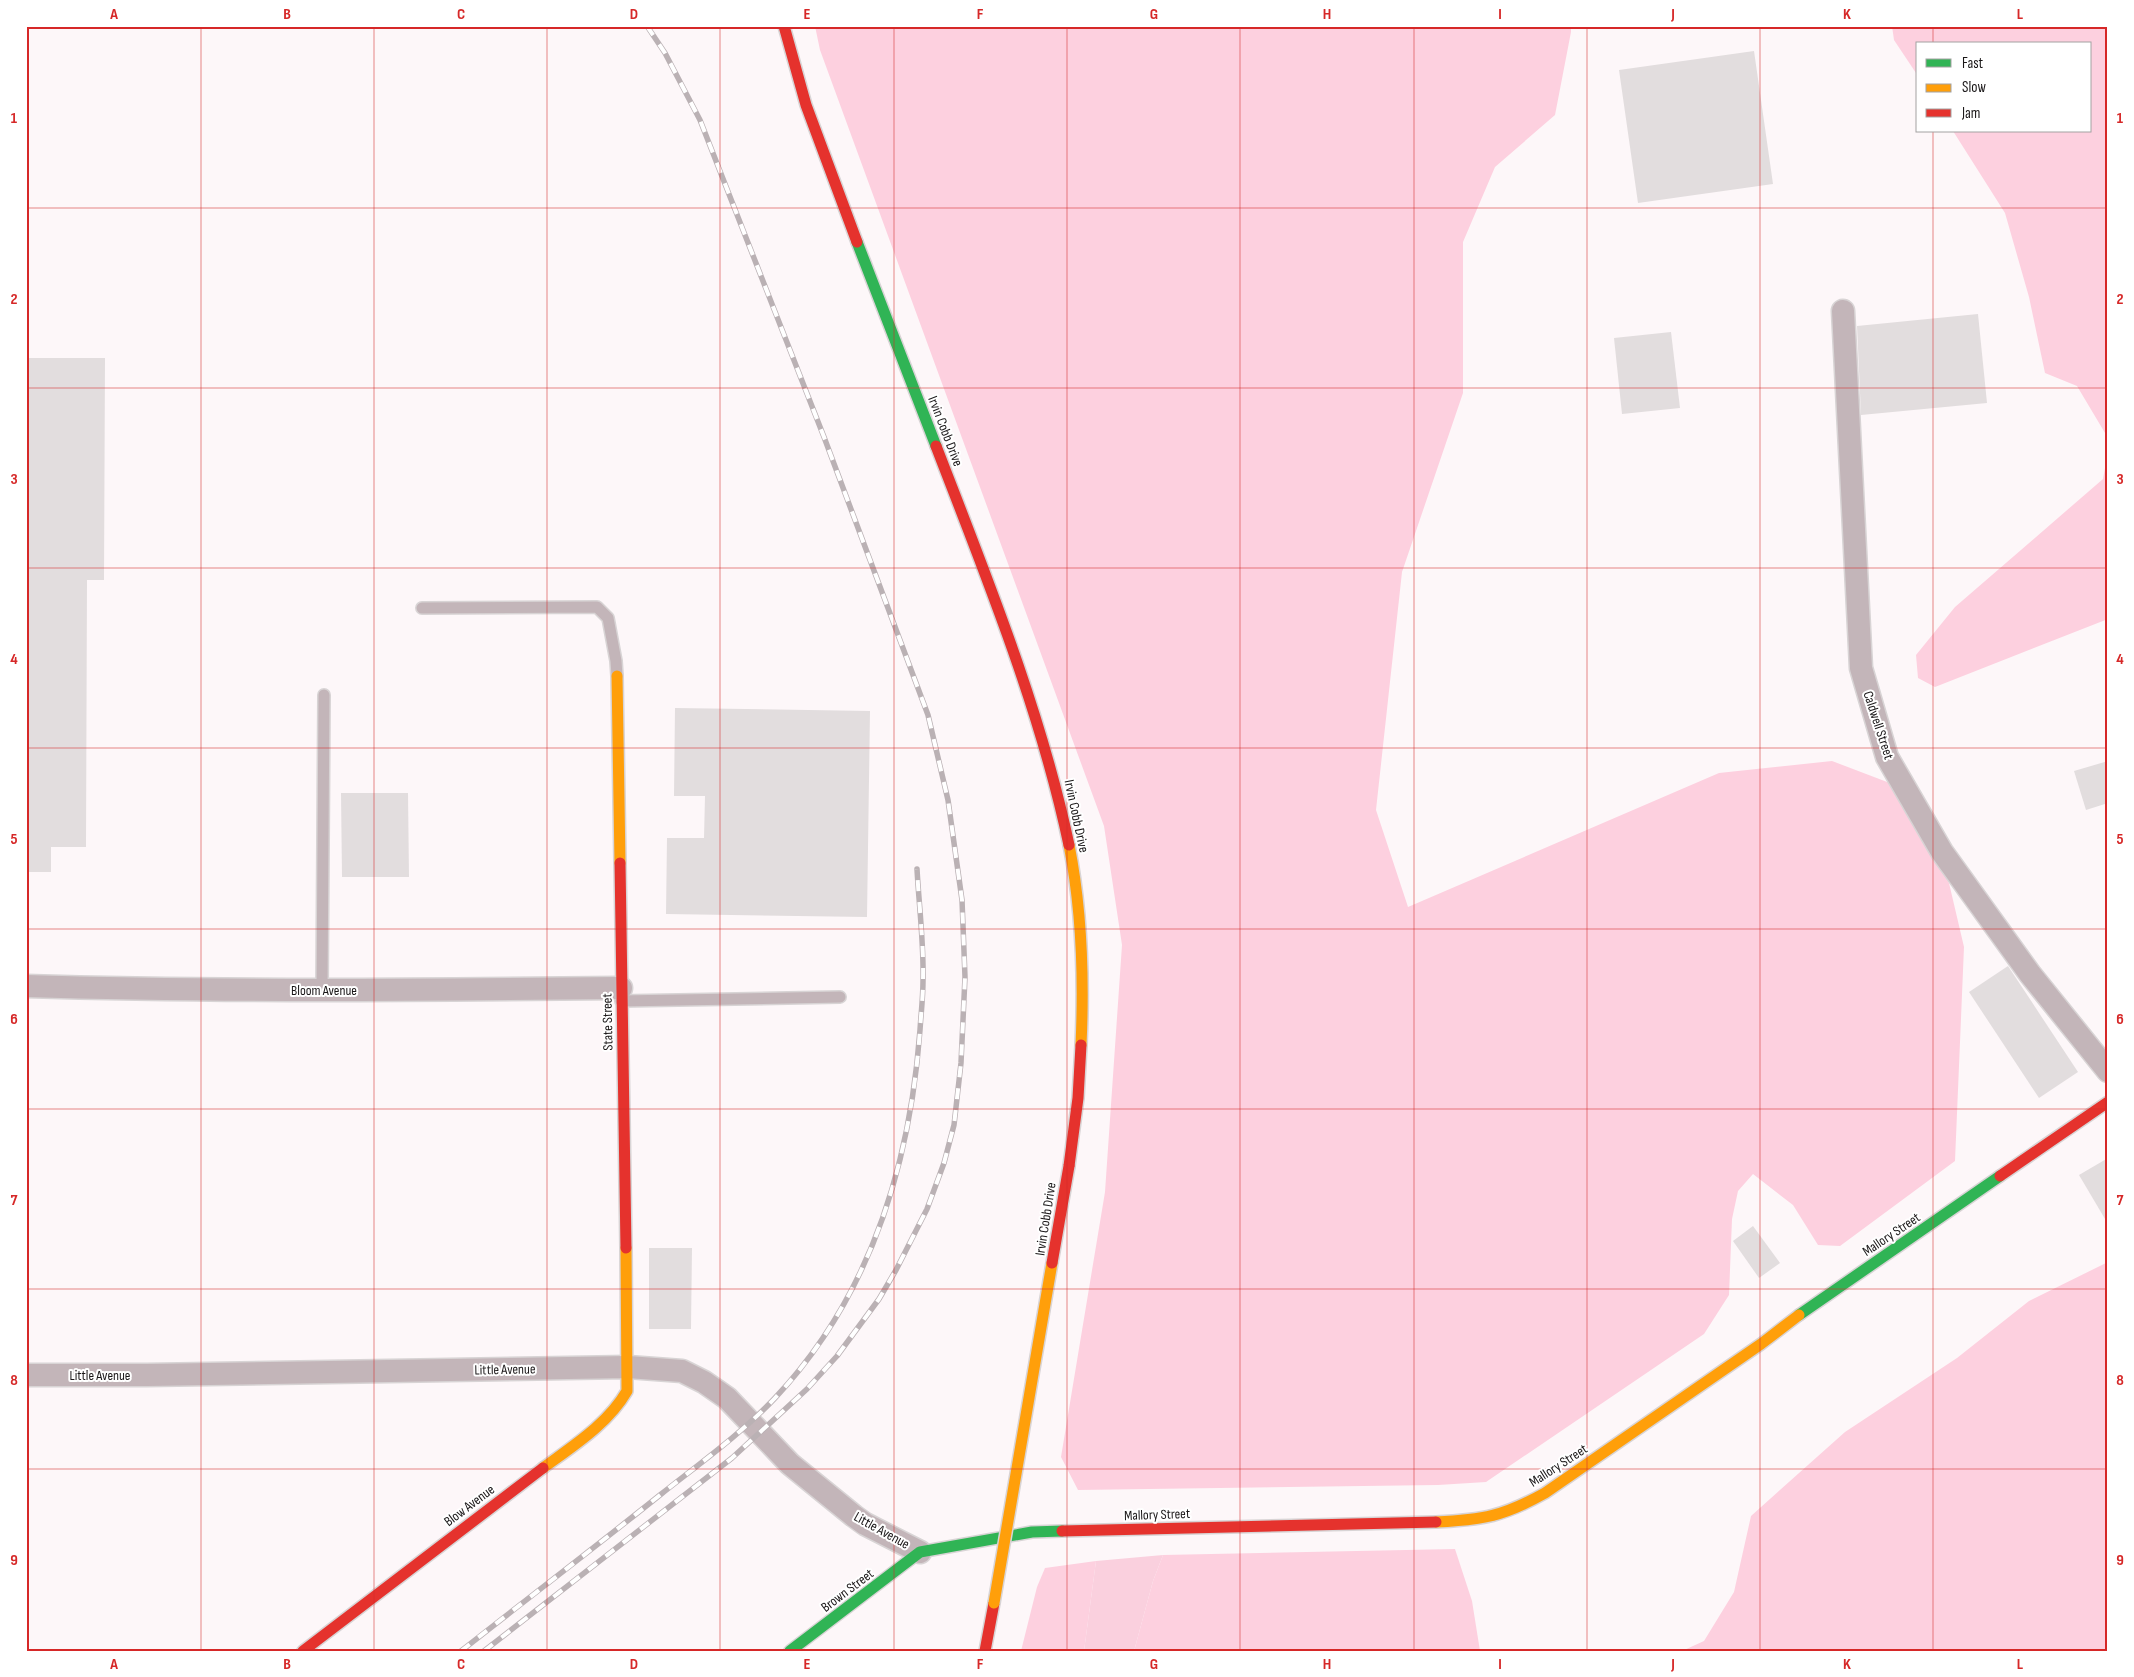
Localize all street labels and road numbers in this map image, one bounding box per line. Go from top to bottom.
street label: Irvin Cobb Drive [924,394,967,469]
street label: Caldwell Street [1860,689,1898,761]
street label: Irvin Cobb Drive [1061,778,1093,854]
street label: Bloom Avenue [291,982,357,999]
street label: State Street [599,993,616,1051]
street label: Irvin Cobb Drive [1031,1181,1060,1257]
street label: Mallory Street [1859,1209,1923,1260]
street label: Little Avenue [474,1360,536,1379]
street label: Little Avenue [70,1367,131,1384]
street label: Mallory Street [1526,1440,1591,1491]
street label: Blow Avenue [441,1481,498,1530]
street label: Mallory Street [1124,1505,1190,1524]
street label: Little Avenue [851,1508,913,1553]
street label: Brown Street [818,1565,877,1616]

